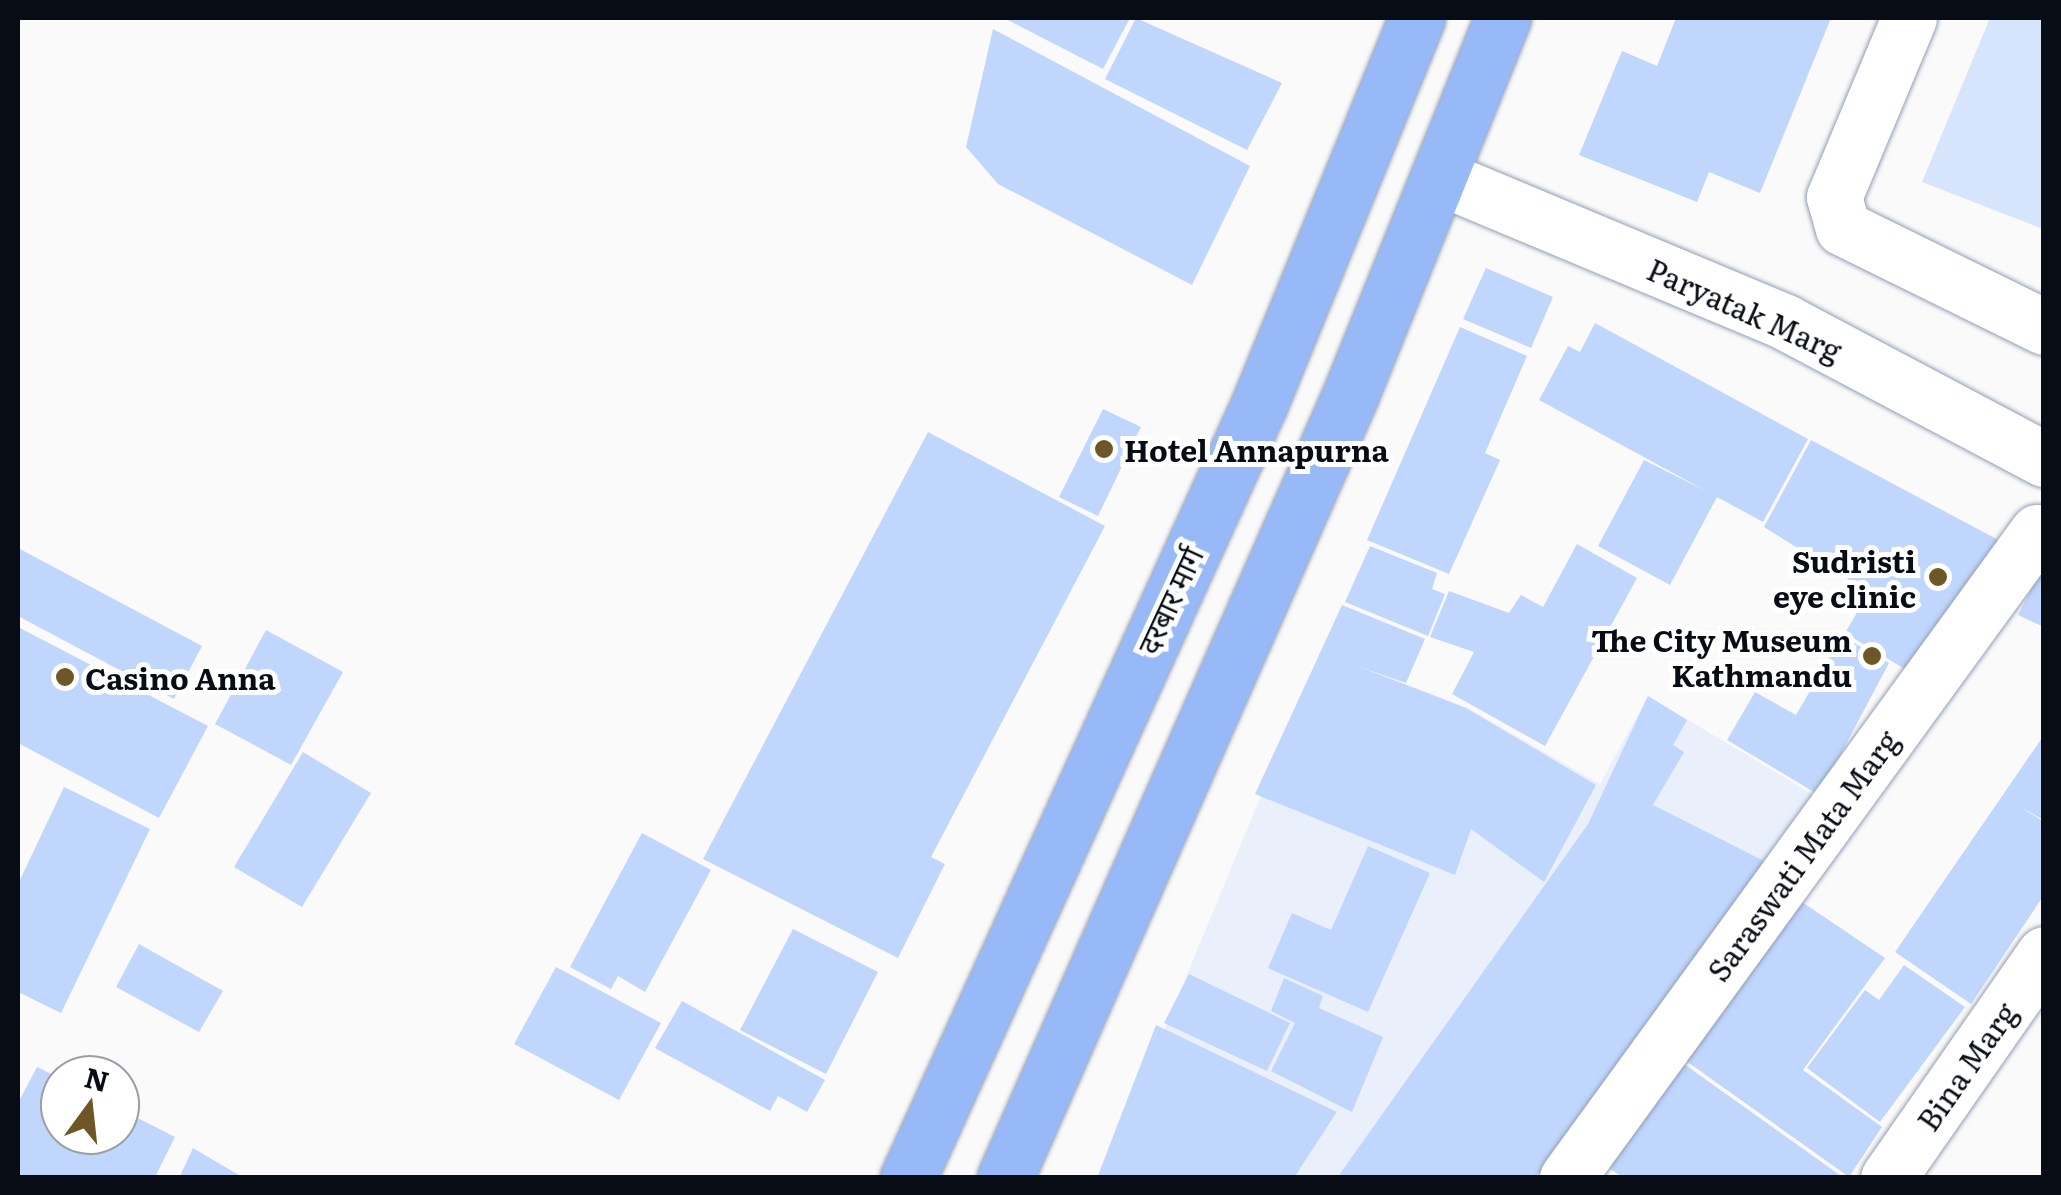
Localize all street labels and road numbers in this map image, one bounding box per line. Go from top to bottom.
street label: Paryatak Marg [1642,250,1848,368]
street label: दरबार मार्ग [1129,541,1209,659]
street label: Saraswati Mata Marg [1699,723,1905,987]
street label: Bina Marg [1909,995,2023,1137]

